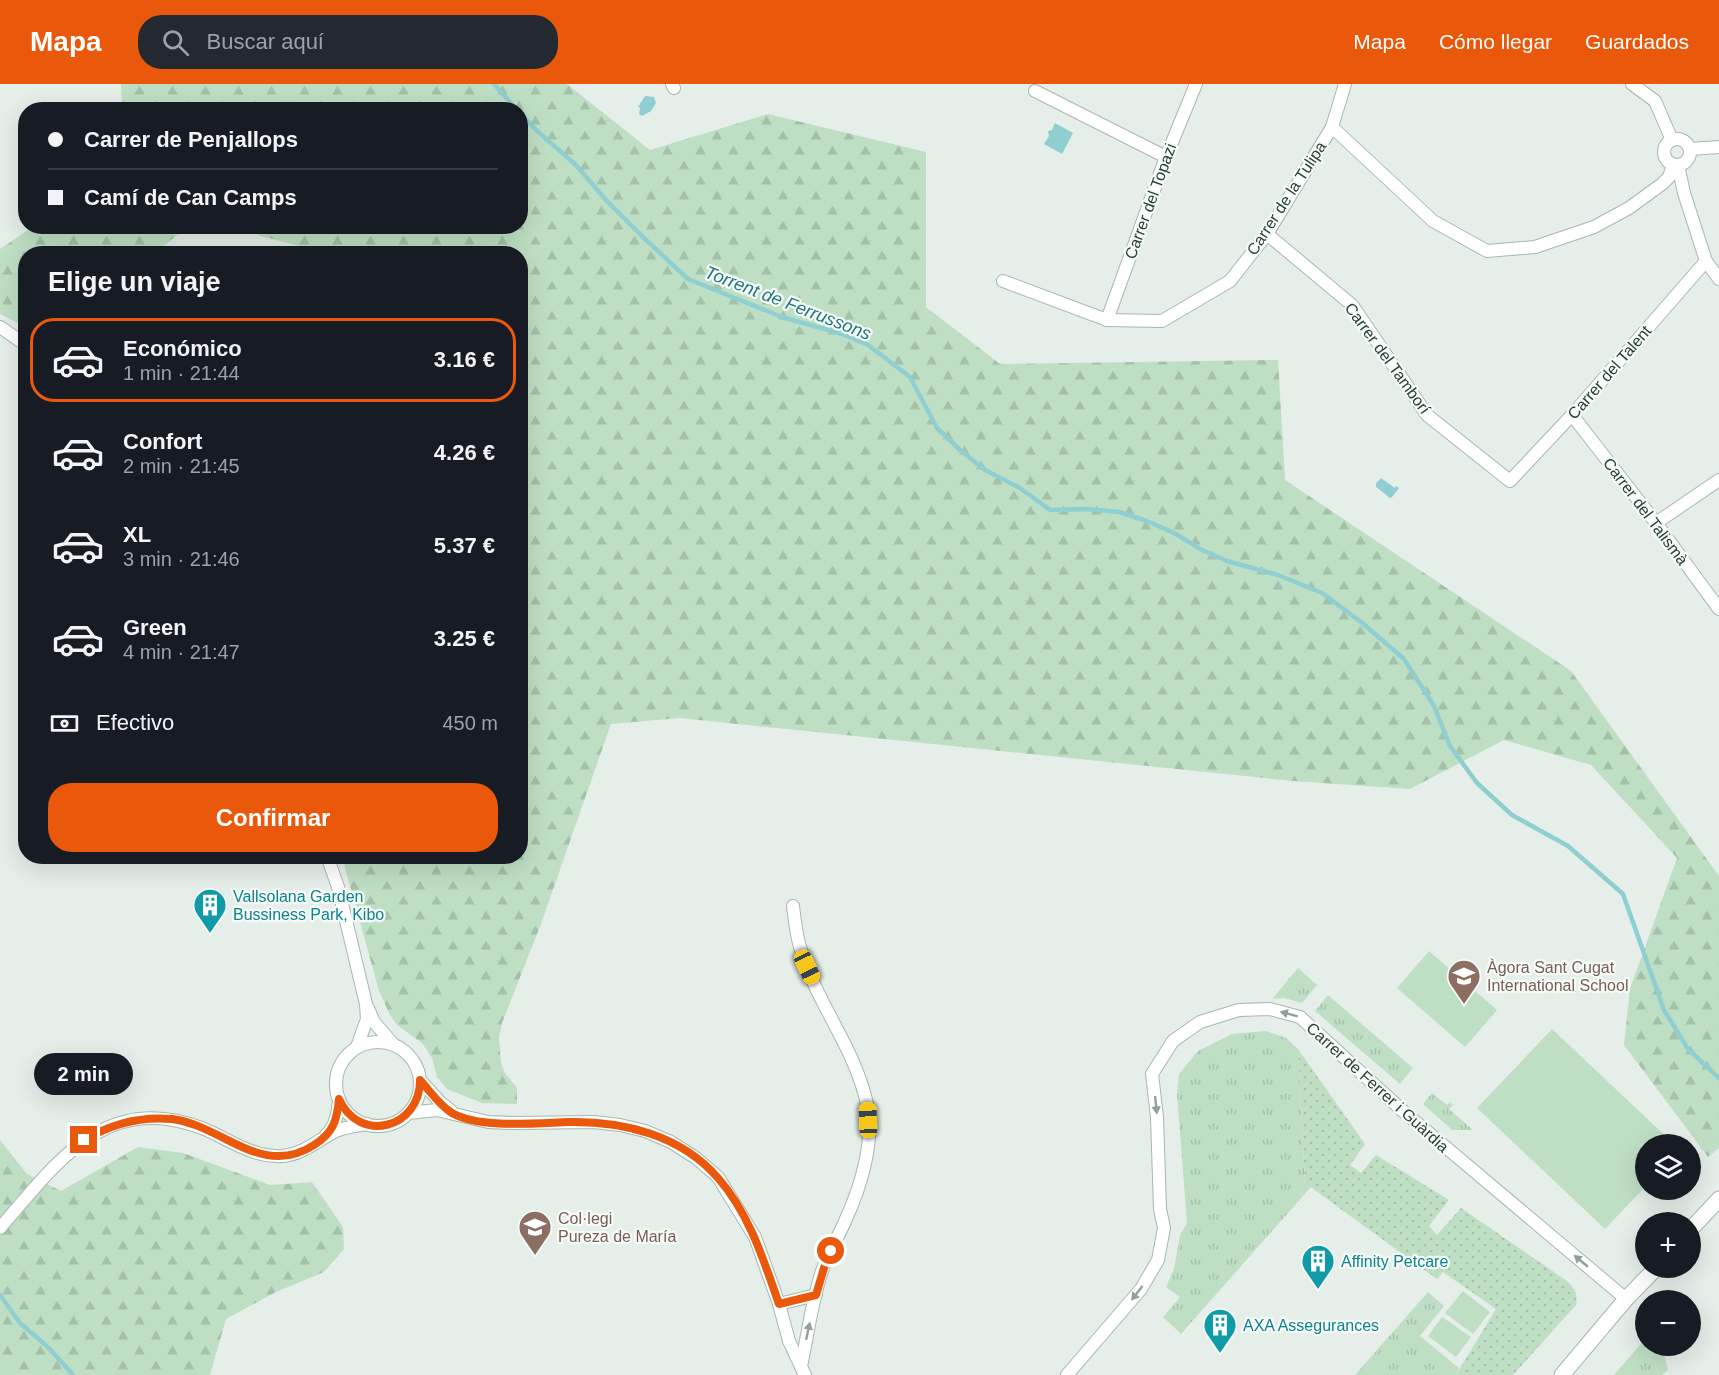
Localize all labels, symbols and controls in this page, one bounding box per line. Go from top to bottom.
search box [138,15,558,69]
text: Mapa [30,26,102,57]
icon: search [159,26,192,59]
text: Buscar aquí [207,29,324,54]
text: Mapa [1353,30,1406,53]
text: Cómo llegar [1439,30,1552,53]
text: Guardados [1585,30,1689,53]
text: Carrer de Penjallops [84,127,298,152]
street label: Carrer de la Tulipa [1243,138,1329,258]
street label: Carrer del Topazi [1122,141,1179,261]
text: Camí de Can Camps [84,185,297,210]
water label: Torrent de Ferrussons [702,262,874,344]
text: Elige un viaje [48,267,221,297]
street label: Carrer del Tamborí [1342,299,1434,418]
street label: Carrer del Talent [1564,322,1655,422]
icon: car [51,333,105,387]
text: Económico [123,336,242,361]
text: 3.16 € [434,347,495,372]
text: 1 min · 21:44 [123,362,240,384]
icon: car [51,426,105,480]
text: Confort [123,429,202,454]
text: 4.26 € [434,440,495,465]
street label: Carrer del Talismà [1600,454,1691,568]
text: 2 min · 21:45 [123,455,240,477]
icon: car [51,519,105,573]
text: XL [123,522,151,547]
text: 5.37 € [434,533,495,558]
text: 3 min · 21:46 [123,548,240,570]
icon: car [51,612,105,666]
text: Green [123,615,187,640]
text: 3.25 € [434,626,495,651]
text: 4 min · 21:47 [123,641,240,663]
icon: cash [48,707,81,740]
text: Efectivo [96,710,174,735]
text: 450 m [442,712,498,734]
button: Confirmar [48,783,498,852]
building icon: Vallsolana Garden Bussiness Park, Kibo [192,887,228,934]
place label: Vallsolana Garden Bussiness Park, Kibo [233,888,384,923]
car [791,947,823,987]
school or university icon: Àgora Sant Cugat International School [1446,958,1482,1005]
place label: Àgora Sant Cugat International School [1487,958,1628,994]
one-way arrow [1280,1009,1298,1018]
street label: Carrer de Ferrer i Guàrdia [1303,1019,1452,1156]
callout: 2 min [34,1053,134,1095]
text: 2 min [57,1063,110,1085]
one-way arrow [1151,1096,1161,1115]
car [858,1102,878,1138]
route end [70,1126,97,1153]
map controls [1635,1134,1701,1356]
button: layers [1635,1134,1701,1200]
school or university icon: Col·legi Pureza de María [517,1209,553,1256]
place label: Col·legi Pureza de María [558,1210,676,1245]
button: + [1635,1212,1701,1278]
route start [817,1237,844,1264]
building icon: Affinity Petcare [1300,1243,1336,1290]
place label: Affinity Petcare [1341,1253,1448,1270]
one-way arrow [1573,1255,1589,1268]
one-way arrow [1130,1285,1143,1301]
button: − [1635,1290,1701,1356]
building icon: AXA Assegurances [1202,1307,1238,1354]
place label: AXA Assegurances [1243,1317,1379,1334]
one-way arrow [804,1321,813,1340]

